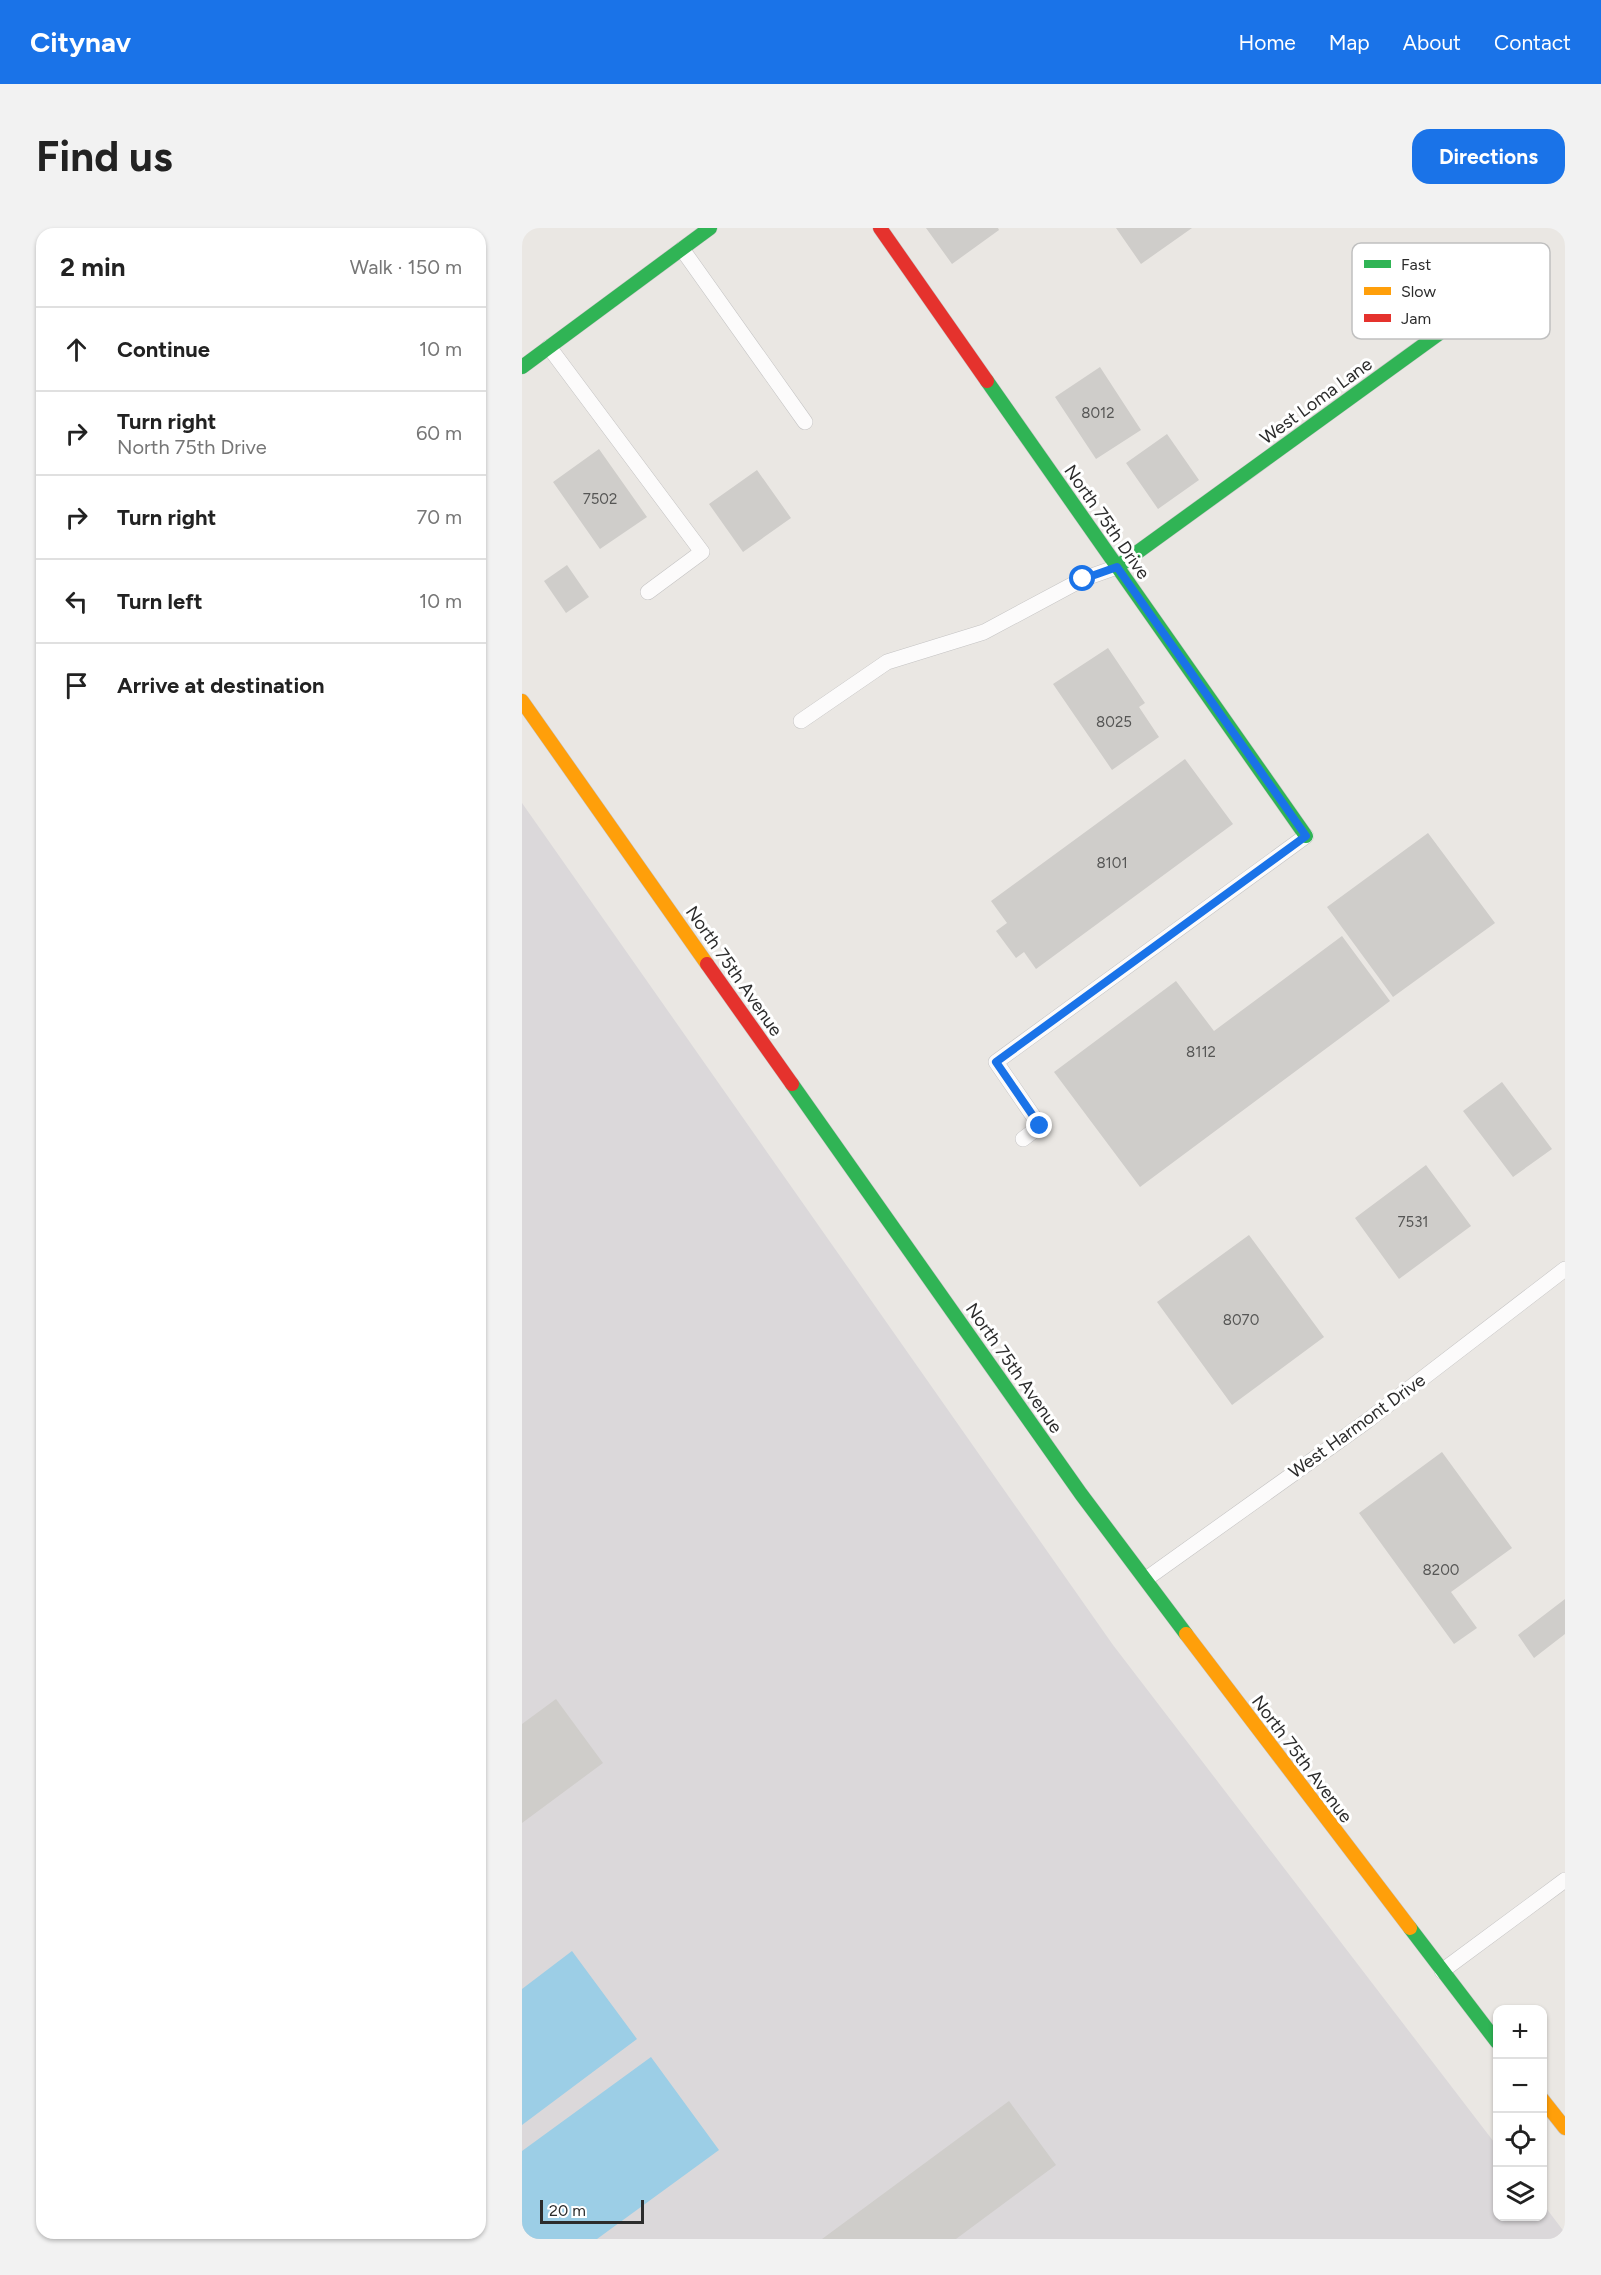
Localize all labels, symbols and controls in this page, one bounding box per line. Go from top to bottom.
text: Citynav [30,25,131,59]
text: Home [1239,30,1296,55]
text: Map [1329,30,1370,55]
text: About [1403,30,1461,55]
text: Contact [1494,30,1571,55]
button: Directions [1412,129,1565,184]
text: Find us [36,131,173,182]
legend [1352,243,1550,339]
text: 2 min [60,251,126,283]
text: Walk · 150 m [350,255,462,279]
text: Fast [1401,255,1431,274]
text: Slow [1401,282,1436,301]
text: Jam [1401,309,1431,328]
icon: ahead [60,333,93,366]
text: Continue [117,336,210,363]
text: 10 m [419,337,462,361]
street label: West Loma Lane [1256,353,1376,449]
house number: 8012 [1081,404,1115,422]
text: Turn right [117,408,216,435]
icon: right [60,417,93,450]
text: 60 m [416,421,462,445]
text: North 75th Drive [117,435,267,459]
street label: North 75th Drive [1059,461,1155,584]
house number: 7502 [583,490,617,508]
icon: right [60,501,93,534]
text: Turn right [117,504,216,531]
text: 70 m [416,505,462,529]
route start [1069,565,1095,591]
icon: left [60,585,93,618]
text: Turn left [117,588,203,615]
text: 10 m [419,589,462,613]
icon: arrive [60,669,93,702]
text: Arrive at destination [117,672,325,699]
house number: 8025 [1096,713,1132,731]
house number: 8101 [1096,854,1128,872]
street label: North 75th Avenue [681,902,787,1040]
house number: 8112 [1186,1043,1216,1061]
route end [1026,1112,1052,1138]
house number: 7531 [1397,1213,1429,1231]
street label: North 75th Avenue [961,1299,1067,1437]
house number: 8070 [1223,1311,1259,1329]
street label: West Harmont Drive [1284,1369,1430,1483]
house number: 8200 [1423,1561,1459,1579]
street label: North 75th Avenue [1247,1691,1357,1827]
map controls [1493,2005,1547,2221]
button: + [1493,2005,1547,2059]
button: − [1493,2059,1547,2113]
button: locate [1493,2113,1547,2167]
button: layers [1493,2167,1547,2221]
scale bar [540,2197,644,2224]
text: 20 m [549,2201,586,2220]

